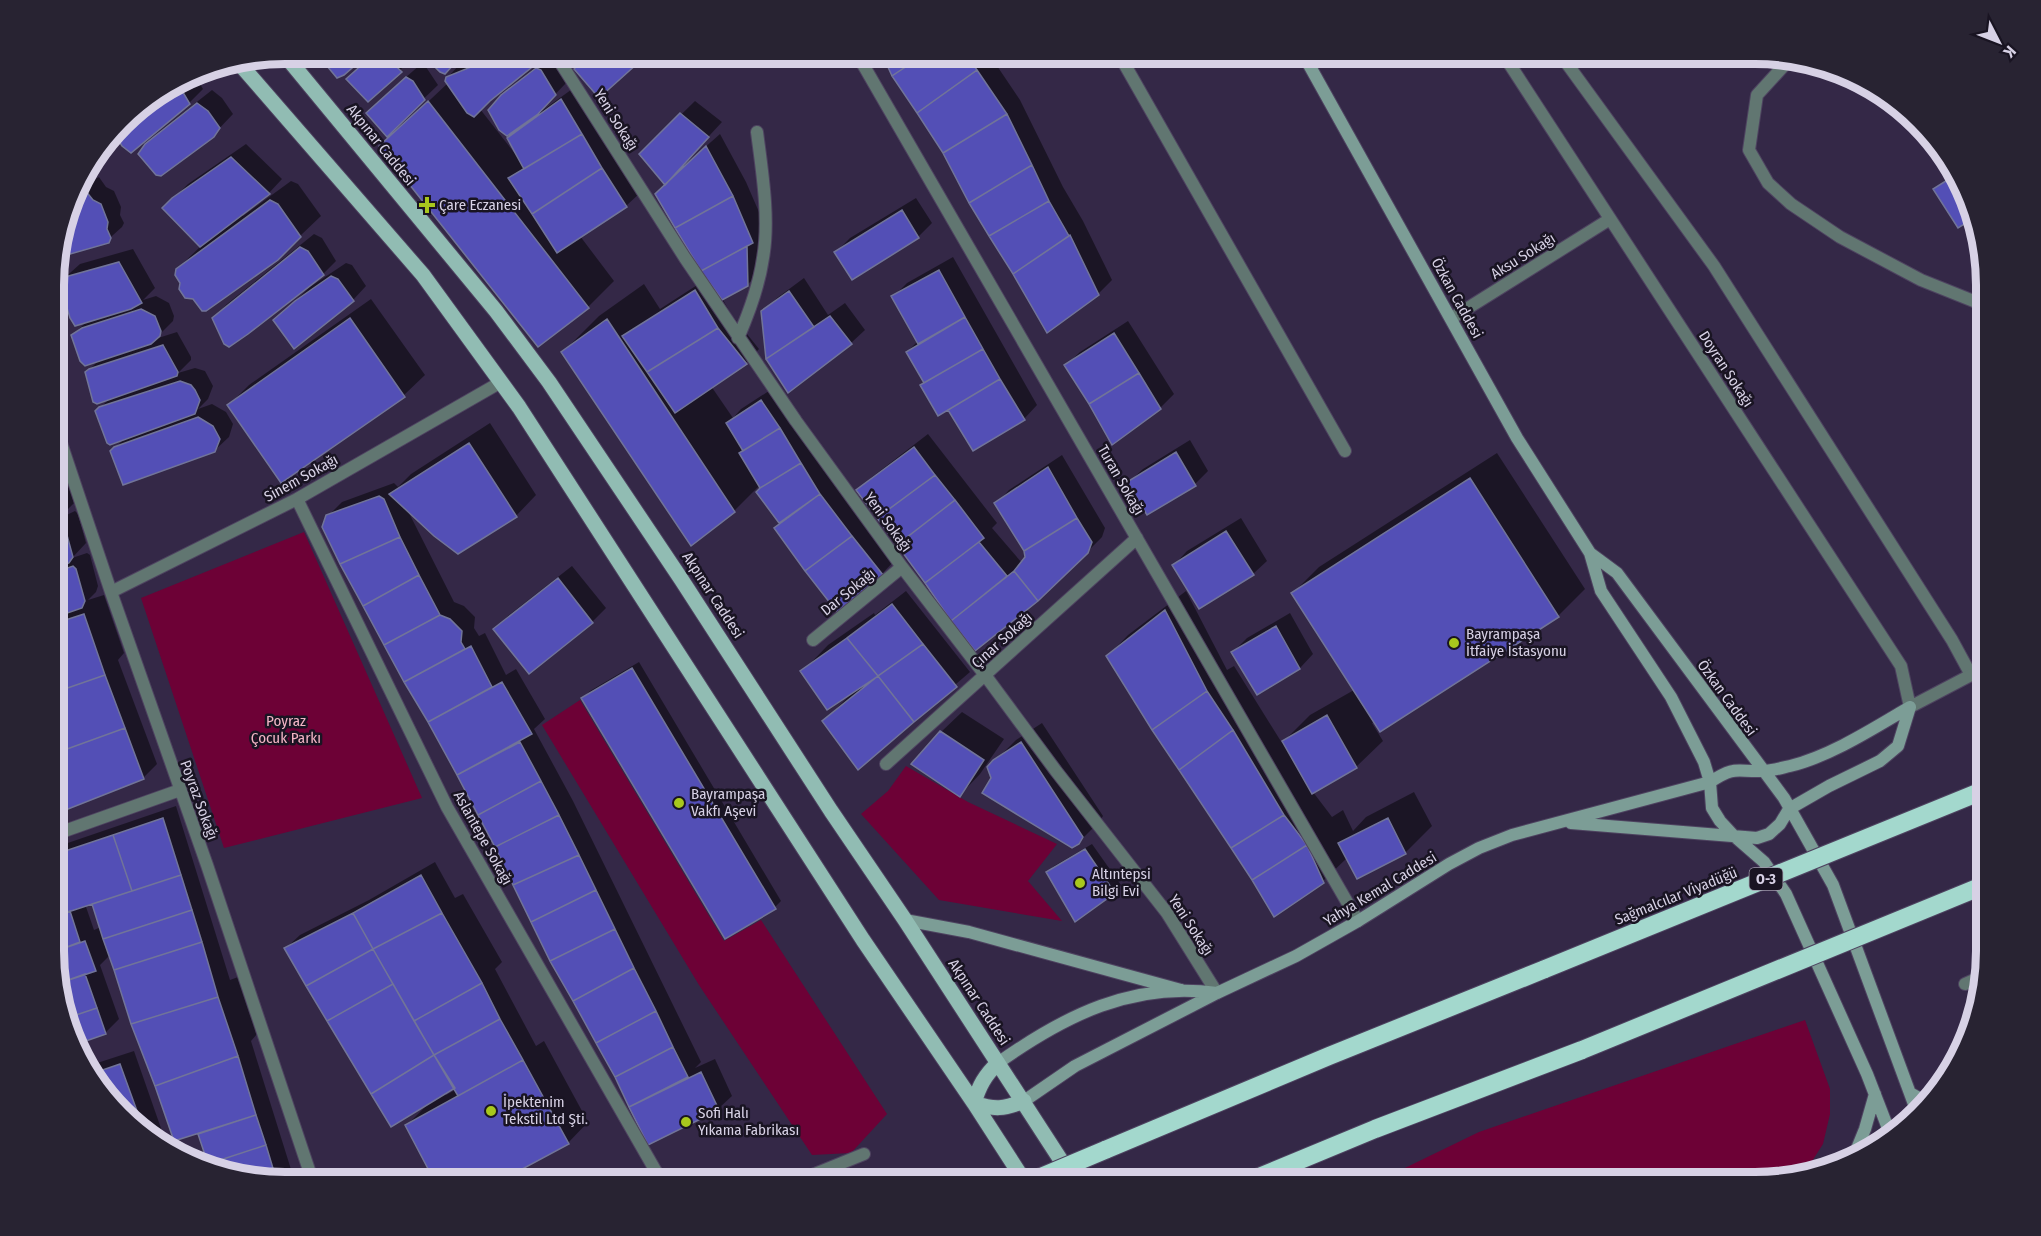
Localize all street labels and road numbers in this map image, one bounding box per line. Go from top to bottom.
street label: Yeni Sokağı [590,86,642,154]
street label: Akpınar Caddesi [343,101,419,189]
street label: Aksu Sokağı [1487,229,1559,283]
street label: Özkan Caddesi [1427,255,1487,341]
street label: Doyran Sokağı [1695,328,1757,410]
street label: Turan Sokağı [1094,442,1148,518]
street label: Sinem Sokağı [261,450,341,506]
street label: Yeni Sokağı [860,489,916,555]
street label: Akpınar Caddesi [678,549,748,641]
street label: Dar Sokağı [817,565,879,619]
street label: Çınar Sokağı [968,608,1036,672]
street label: Özkan Caddesi [1693,657,1761,739]
street label: Poyraz Sokağı [176,758,222,842]
street label: Aslantepe Sokağı [450,788,516,888]
street label: Yahya Kemal Caddesi [1320,848,1440,930]
street label: Sağmalcılar Viyadüğü [1612,863,1740,929]
road number: O-3 [1750,868,1782,890]
street label: Yeni Sokağı [1165,891,1217,959]
street label: Akpınar Caddesi [944,956,1014,1048]

